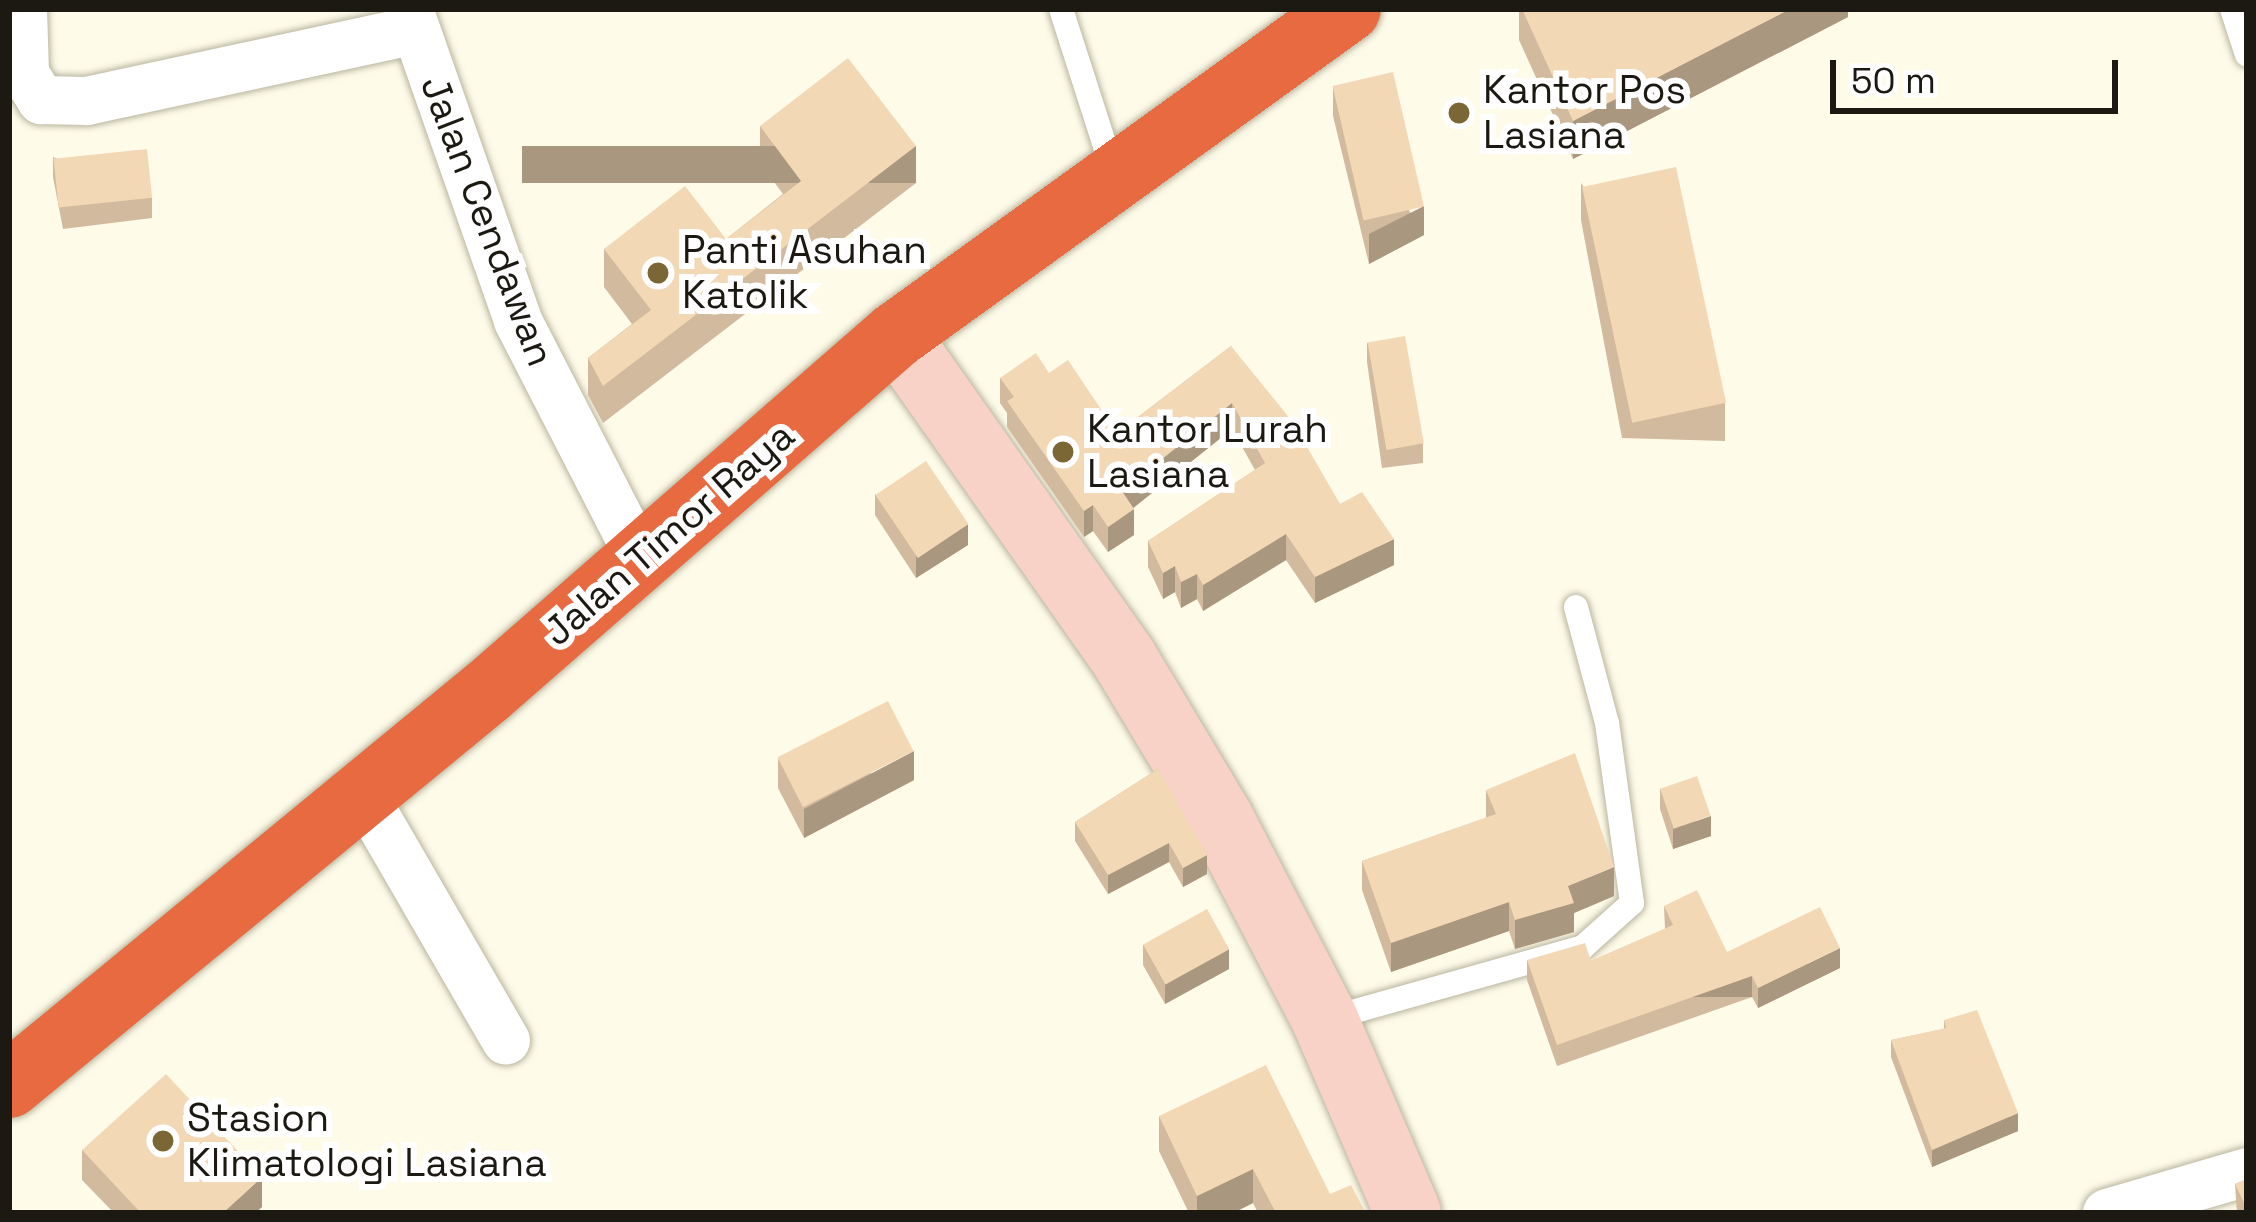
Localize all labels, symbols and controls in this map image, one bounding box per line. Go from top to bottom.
scale bar [1836,36,2124,110]
text: 50 m [1851,58,1936,104]
place label: Kantor Pos Lasiana [1483,68,1686,159]
street label: Jalan Cendawan [410,69,564,373]
marker: Kantor Pos Lasiana [1446,100,1472,126]
place label: Panti Asuhan Katolik [682,228,928,319]
marker: Panti Asuhan Katolik [645,260,671,286]
place label: Kantor Lurah Lasiana [1087,407,1328,498]
street label: Jalan Timor Raya [534,412,804,656]
marker: Kantor Lurah Lasiana [1050,439,1076,465]
place label: Stasion Klimatologi Lasiana [187,1096,547,1187]
marker: Stasion Klimatologi Lasiana [150,1128,176,1154]

